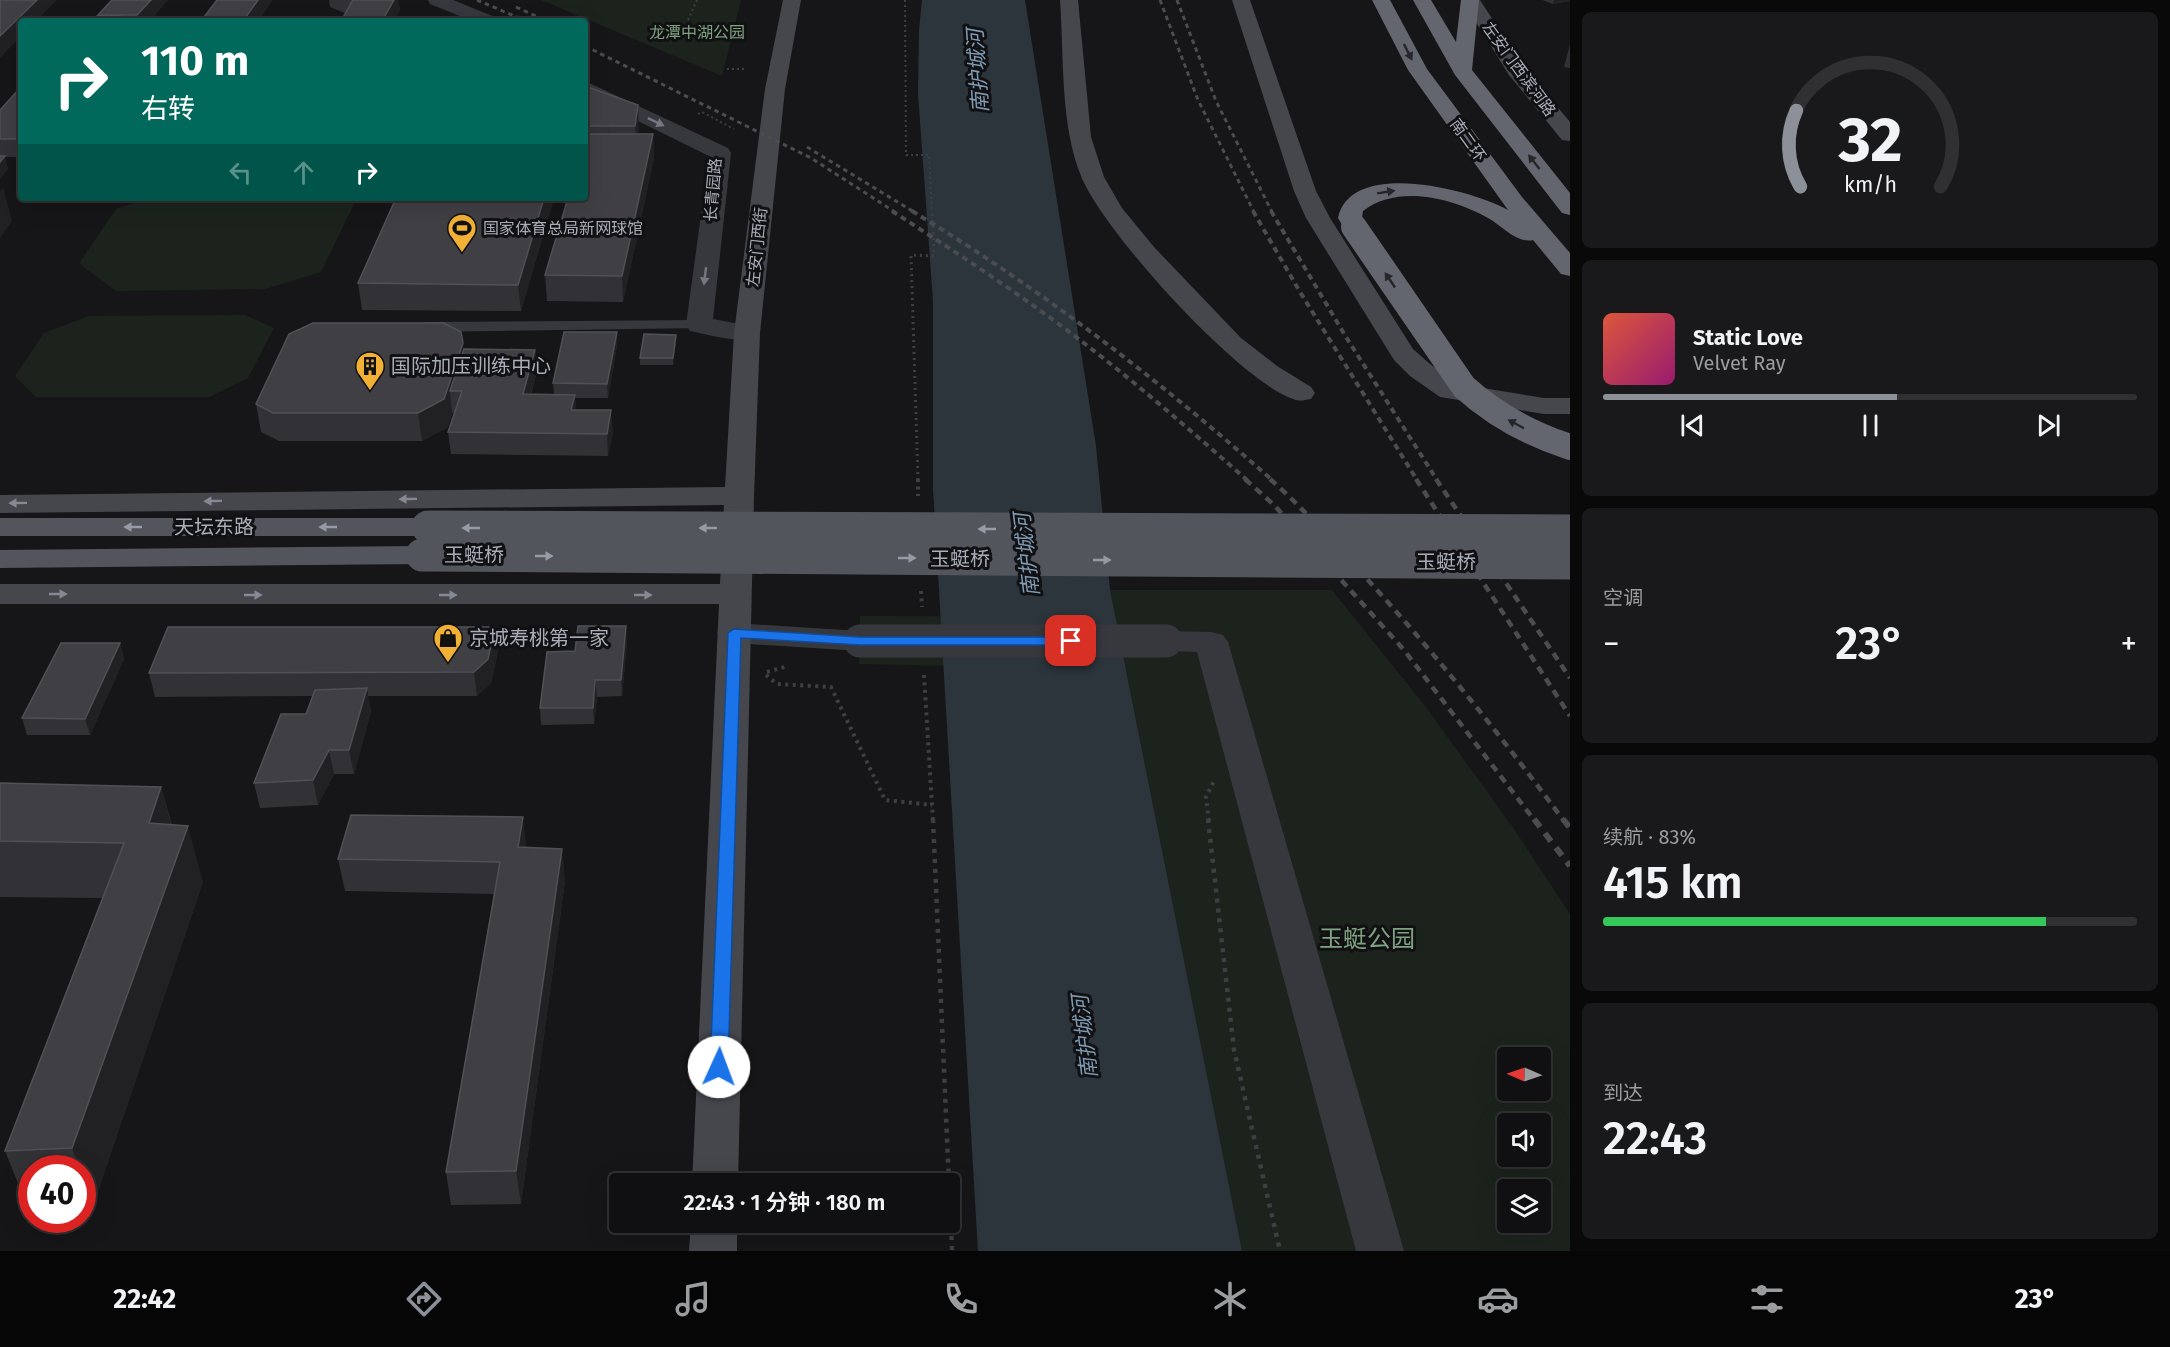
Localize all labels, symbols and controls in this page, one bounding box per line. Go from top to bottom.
street label: 左安门西滨河路 [1478,18,1560,120]
park label: 龙潭中湖公园 [649,23,745,42]
water label: 南护城河 [962,24,994,114]
text: 110 m [141,36,249,86]
icon: right [42,42,120,120]
one-way arrow [1403,44,1413,61]
text: 右转 [141,93,195,125]
text: 32 [1837,103,1902,178]
street label: 南二环 [1446,115,1490,165]
one-way arrow [648,117,665,127]
one-way arrow [1528,155,1540,170]
icon: left [224,156,257,189]
icon: ahead [287,156,320,189]
icon: right [350,156,383,189]
street label: 长青园路 [701,157,725,223]
text: km/h [1843,172,1897,198]
one-way arrow [1377,188,1396,197]
street label: 左安门西街 [743,206,771,288]
sports icon: 国家体育总局新网球馆 [446,212,478,254]
place label: 国家体育总局新网球馆 [483,219,643,238]
one-way arrow [700,267,709,286]
one-way arrow [1384,272,1396,288]
text: Static Love [1693,324,1803,351]
building icon: 国际加压训练中心 [354,350,386,392]
text: Velvet Ray [1693,351,1786,375]
place label: 国际加压训练中心 [391,354,551,378]
icon: previous [1676,409,1709,442]
icon: pause [1854,409,1887,442]
icon: next [2032,409,2065,442]
one-way arrow [1507,419,1524,429]
one-way arrow [398,494,417,504]
one-way arrow [203,496,222,506]
one-way arrow [8,499,27,508]
water label: 南护城河 [1008,508,1045,598]
street label: 天坛东路 [174,515,254,539]
one-way arrow [123,522,142,532]
one-way arrow [318,522,337,532]
one-way arrow [461,523,480,532]
one-way arrow [698,523,717,533]
one-way arrow [977,524,996,534]
street label: 玉蜓桥 [444,543,504,567]
street label: 玉蜓桥 [930,547,990,571]
street label: 玉蜓桥 [1416,550,1476,574]
one-way arrow [534,551,553,561]
one-way arrow [897,553,916,563]
one-way arrow [1092,555,1111,565]
text: 空调 [1603,586,1643,610]
one-way arrow [49,589,68,599]
one-way arrow [244,590,263,599]
one-way arrow [439,590,458,600]
one-way arrow [634,590,653,600]
pin [1045,615,1096,666]
text: 23° [1835,617,1905,671]
shop icon: 京城寿桃第一家 [432,622,464,664]
icon: arrive [1054,624,1087,657]
text: − [1603,624,1620,664]
text: + [2121,624,2137,664]
place label: 京城寿桃第一家 [469,626,609,650]
text: 续航 · 83% [1603,825,1696,849]
text: 415 km [1603,856,1743,910]
park label: 玉蜓公园 [1319,925,1415,953]
water label: 南护城河 [1066,990,1103,1080]
position arrow [687,1035,751,1099]
north arrow [1497,1047,1551,1101]
map controls [1497,1047,1551,1233]
text: 到达 [1603,1081,1643,1105]
text: 22:43 [1603,1112,1707,1166]
button: sound [1497,1113,1551,1167]
speed limit sign: 40 [18,1155,96,1233]
button: layers [1497,1179,1551,1233]
text: 22:43 · 1 分钟 · 180 m [684,1189,885,1216]
icon: directions [403,1278,445,1320]
icon: music [672,1278,714,1320]
icon: phone [940,1278,982,1320]
icon: climate [1209,1278,1251,1320]
icon: car [1477,1278,1519,1320]
icon: filters [1746,1278,1788,1320]
text: 22:42 [113,1283,176,1315]
text: 23° [2015,1283,2057,1315]

